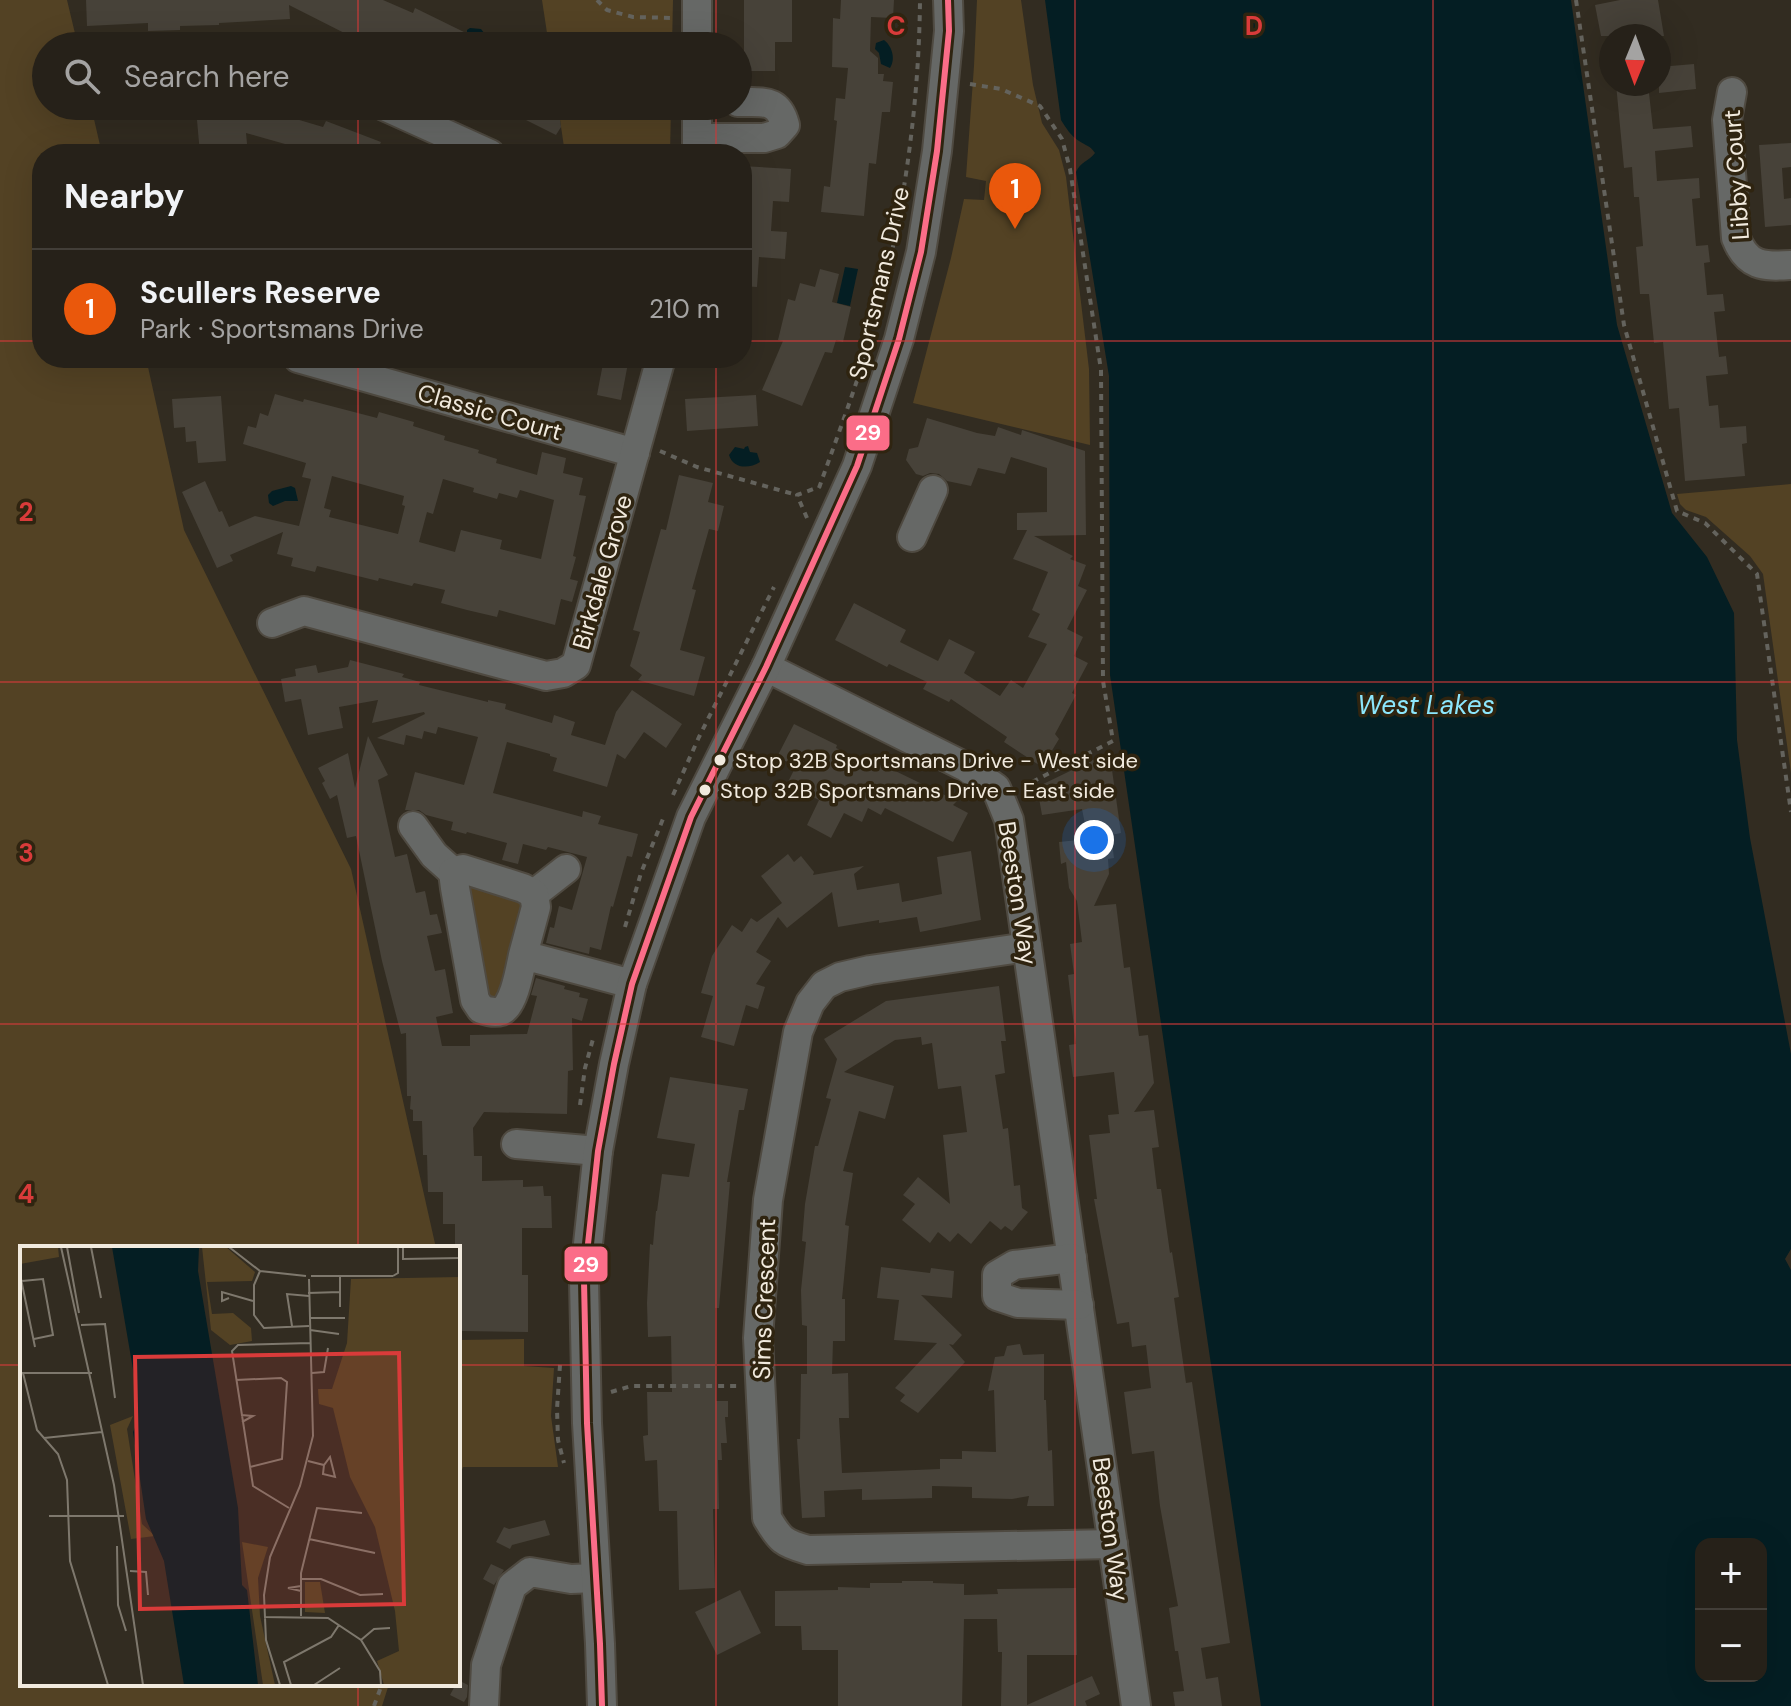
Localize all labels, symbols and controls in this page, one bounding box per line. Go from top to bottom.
text: C [886,9,906,43]
text: D [1245,9,1263,43]
north arrow [1599,24,1671,96]
search box [32,32,752,120]
icon: search [60,54,104,98]
text: Search here [124,57,290,96]
street label: Libby Court [1716,109,1756,241]
pin: 1 [989,163,1041,229]
text: Nearby [64,174,184,219]
street label: Sportsmans Drive [842,184,916,382]
text: Scullers Reserve [140,273,381,312]
text: 1 [85,292,95,326]
text: 210 m [649,292,720,326]
text: Park · Sportsmans Drive [140,312,424,346]
street label: Classic Court [414,377,566,447]
line badge: 29 [845,414,891,452]
text: 29 [855,418,881,447]
street label: Birkdale Grove [565,491,639,653]
text: 2 [18,495,34,529]
water label: West Lakes [1357,688,1495,722]
place label: Stop 32B Sportsmans Drive - West side [735,746,1138,775]
marker: Stop 32B Sportsmans Drive - West side [712,752,728,768]
place label: Stop 32B Sportsmans Drive - East side [720,776,1115,805]
marker: Stop 32B Sportsmans Drive - East side [697,782,713,798]
street label: Beeston Way [991,819,1045,967]
your location [1074,820,1114,860]
text: 3 [18,836,34,870]
text: 4 [18,1177,34,1211]
street label: Sims Crescent [746,1218,782,1380]
line badge: 29 [563,1245,609,1283]
inset map [20,1246,460,1686]
text: 29 [573,1250,599,1279]
street label: Beeston Way [1086,1455,1136,1603]
map controls [1695,1538,1767,1682]
button: + [1695,1538,1767,1610]
button: − [1695,1610,1767,1682]

